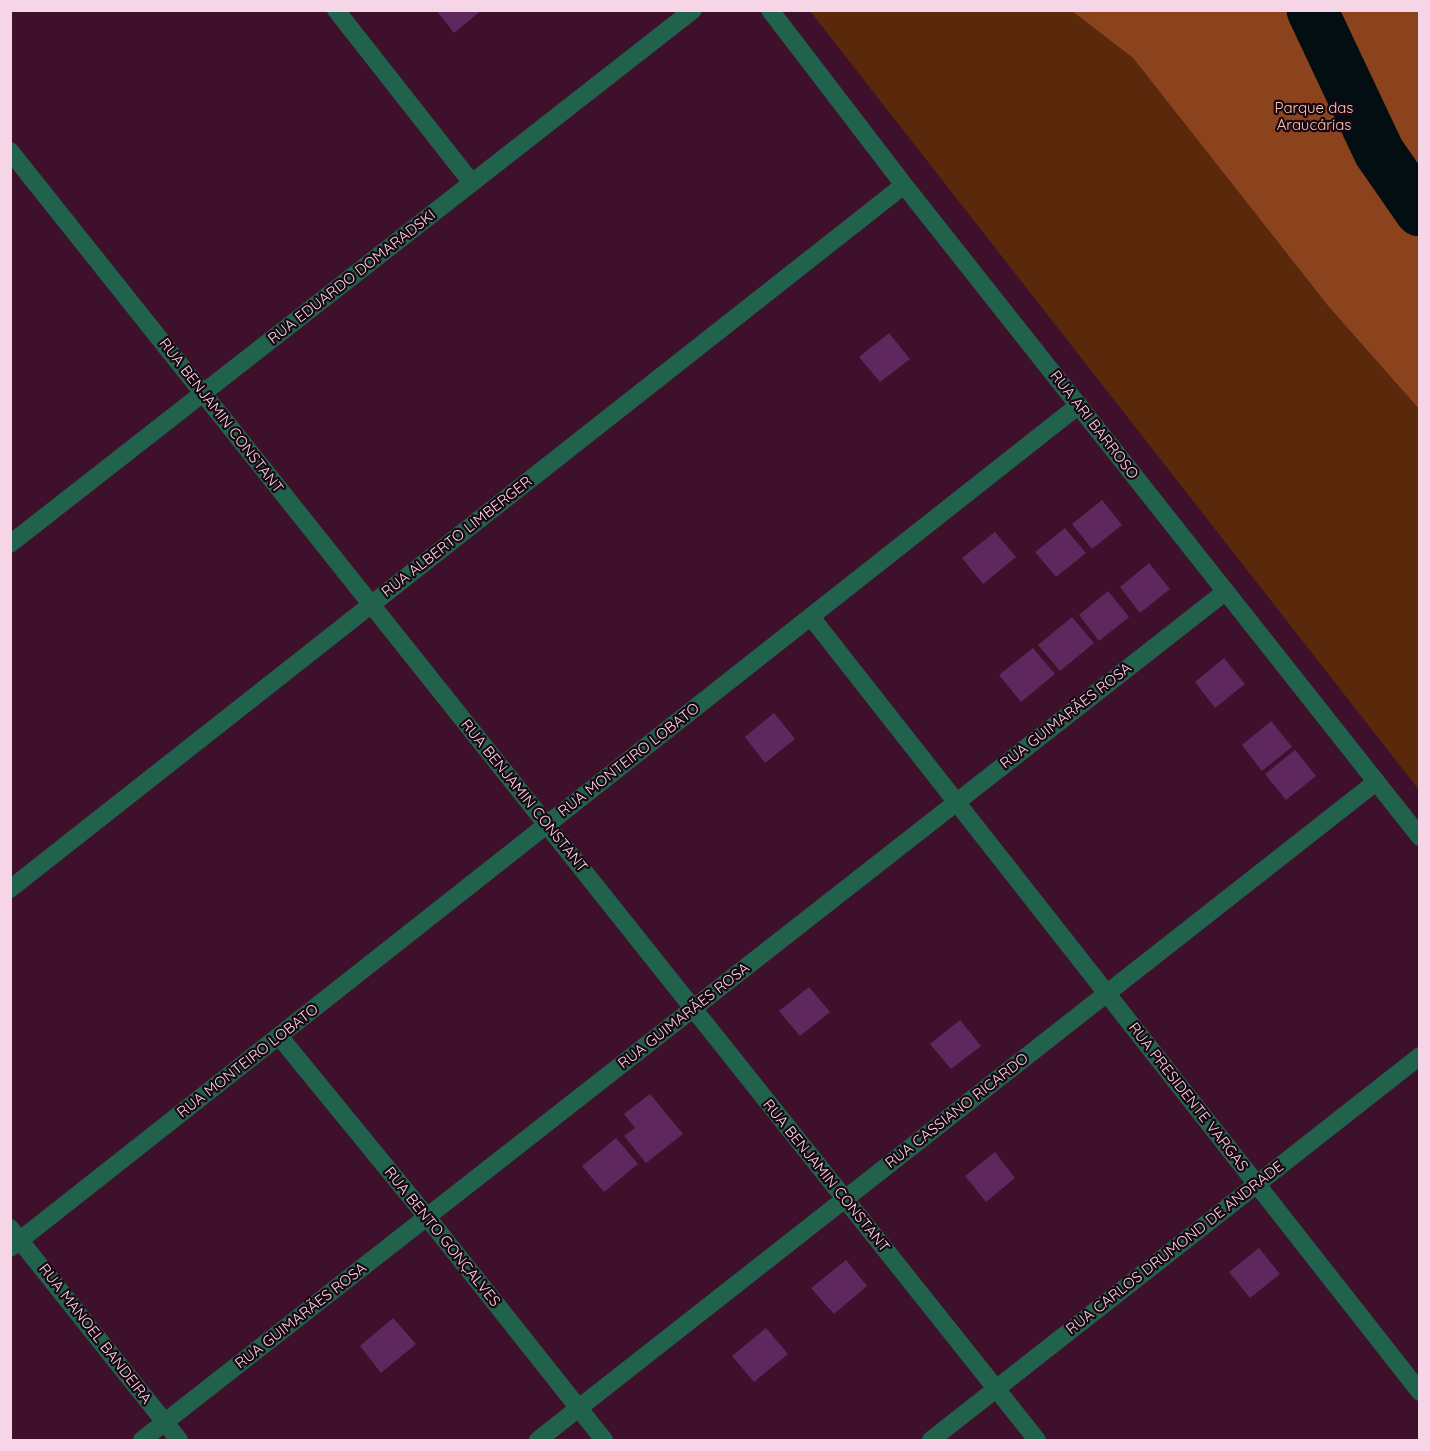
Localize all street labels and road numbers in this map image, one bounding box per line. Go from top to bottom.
street label: RUA EDUARDO DOMARADSKI [265,206,439,348]
street label: RUA BENJAMIN CONSTANT [155,335,287,497]
street label: RUA ARI BARROSO [1046,367,1142,483]
street label: RUA ALBERTO LIMBERGER [378,473,536,601]
street label: RUA GUIMARÃES ROSA [997,659,1135,773]
street label: RUA MONTEIRO LOBATO [555,699,703,821]
street label: RUA BENJAMIN CONSTANT [457,716,591,876]
street label: RUA GUIMARÃES ROSA [615,959,753,1073]
street label: RUA MONTEIRO LOBATO [174,1000,322,1122]
street label: RUA PRESIDENTE VARGAS [1124,1019,1252,1175]
street label: RUA CASSIANO RICARDO [882,1050,1032,1172]
street label: RUA BENJAMIN CONSTANT [759,1096,893,1256]
street label: RUA CARLOS DRUMOND DE ANDRADE [1063,1158,1287,1338]
street label: RUA BENTO GONÇALVES [380,1164,504,1310]
street label: RUA GUIMARÃES ROSA [232,1259,370,1373]
street label: RUA MANOEL BANDEIRA [35,1260,155,1408]

